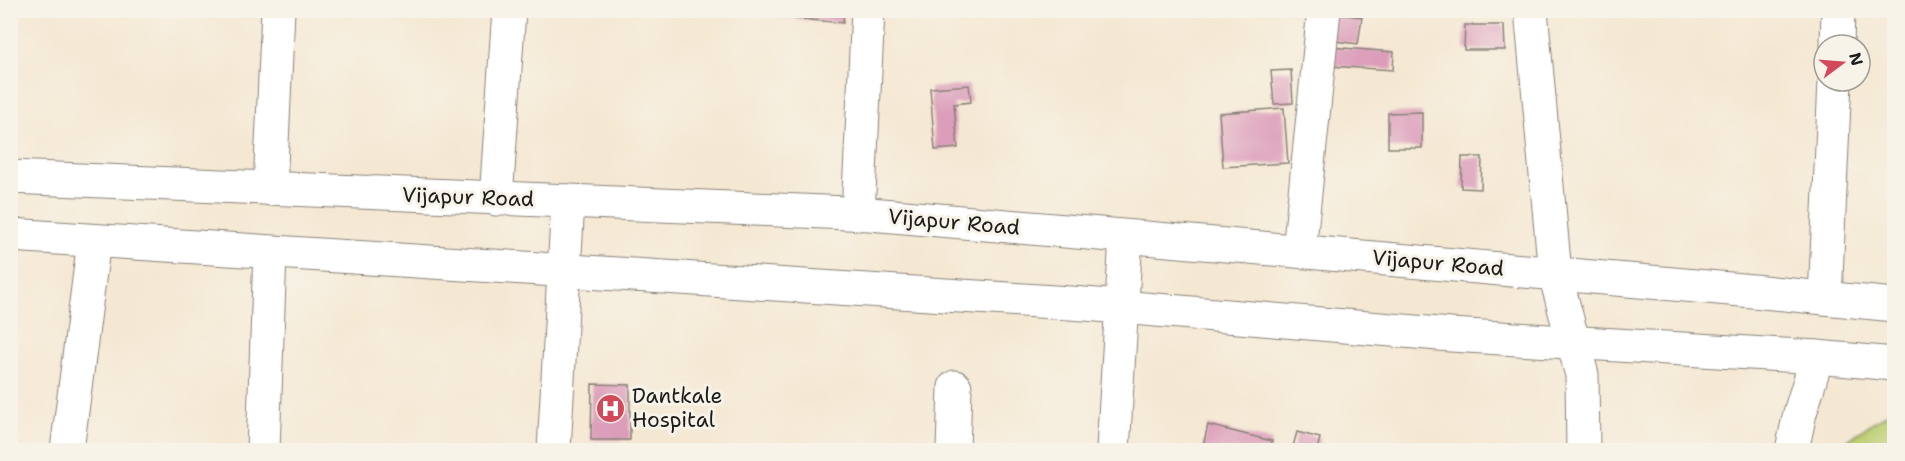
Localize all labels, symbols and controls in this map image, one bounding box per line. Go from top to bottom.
north arrow [1812,33,1872,93]
text: N [1844,50,1868,68]
street label: Vijapur Road [401,181,535,213]
street label: Vijapur Road [887,202,1021,242]
street label: Vijapur Road [1371,243,1505,283]
place label: Dantkale Hospital [632,382,722,434]
hospital icon: Dantkale Hospital [595,392,627,424]

